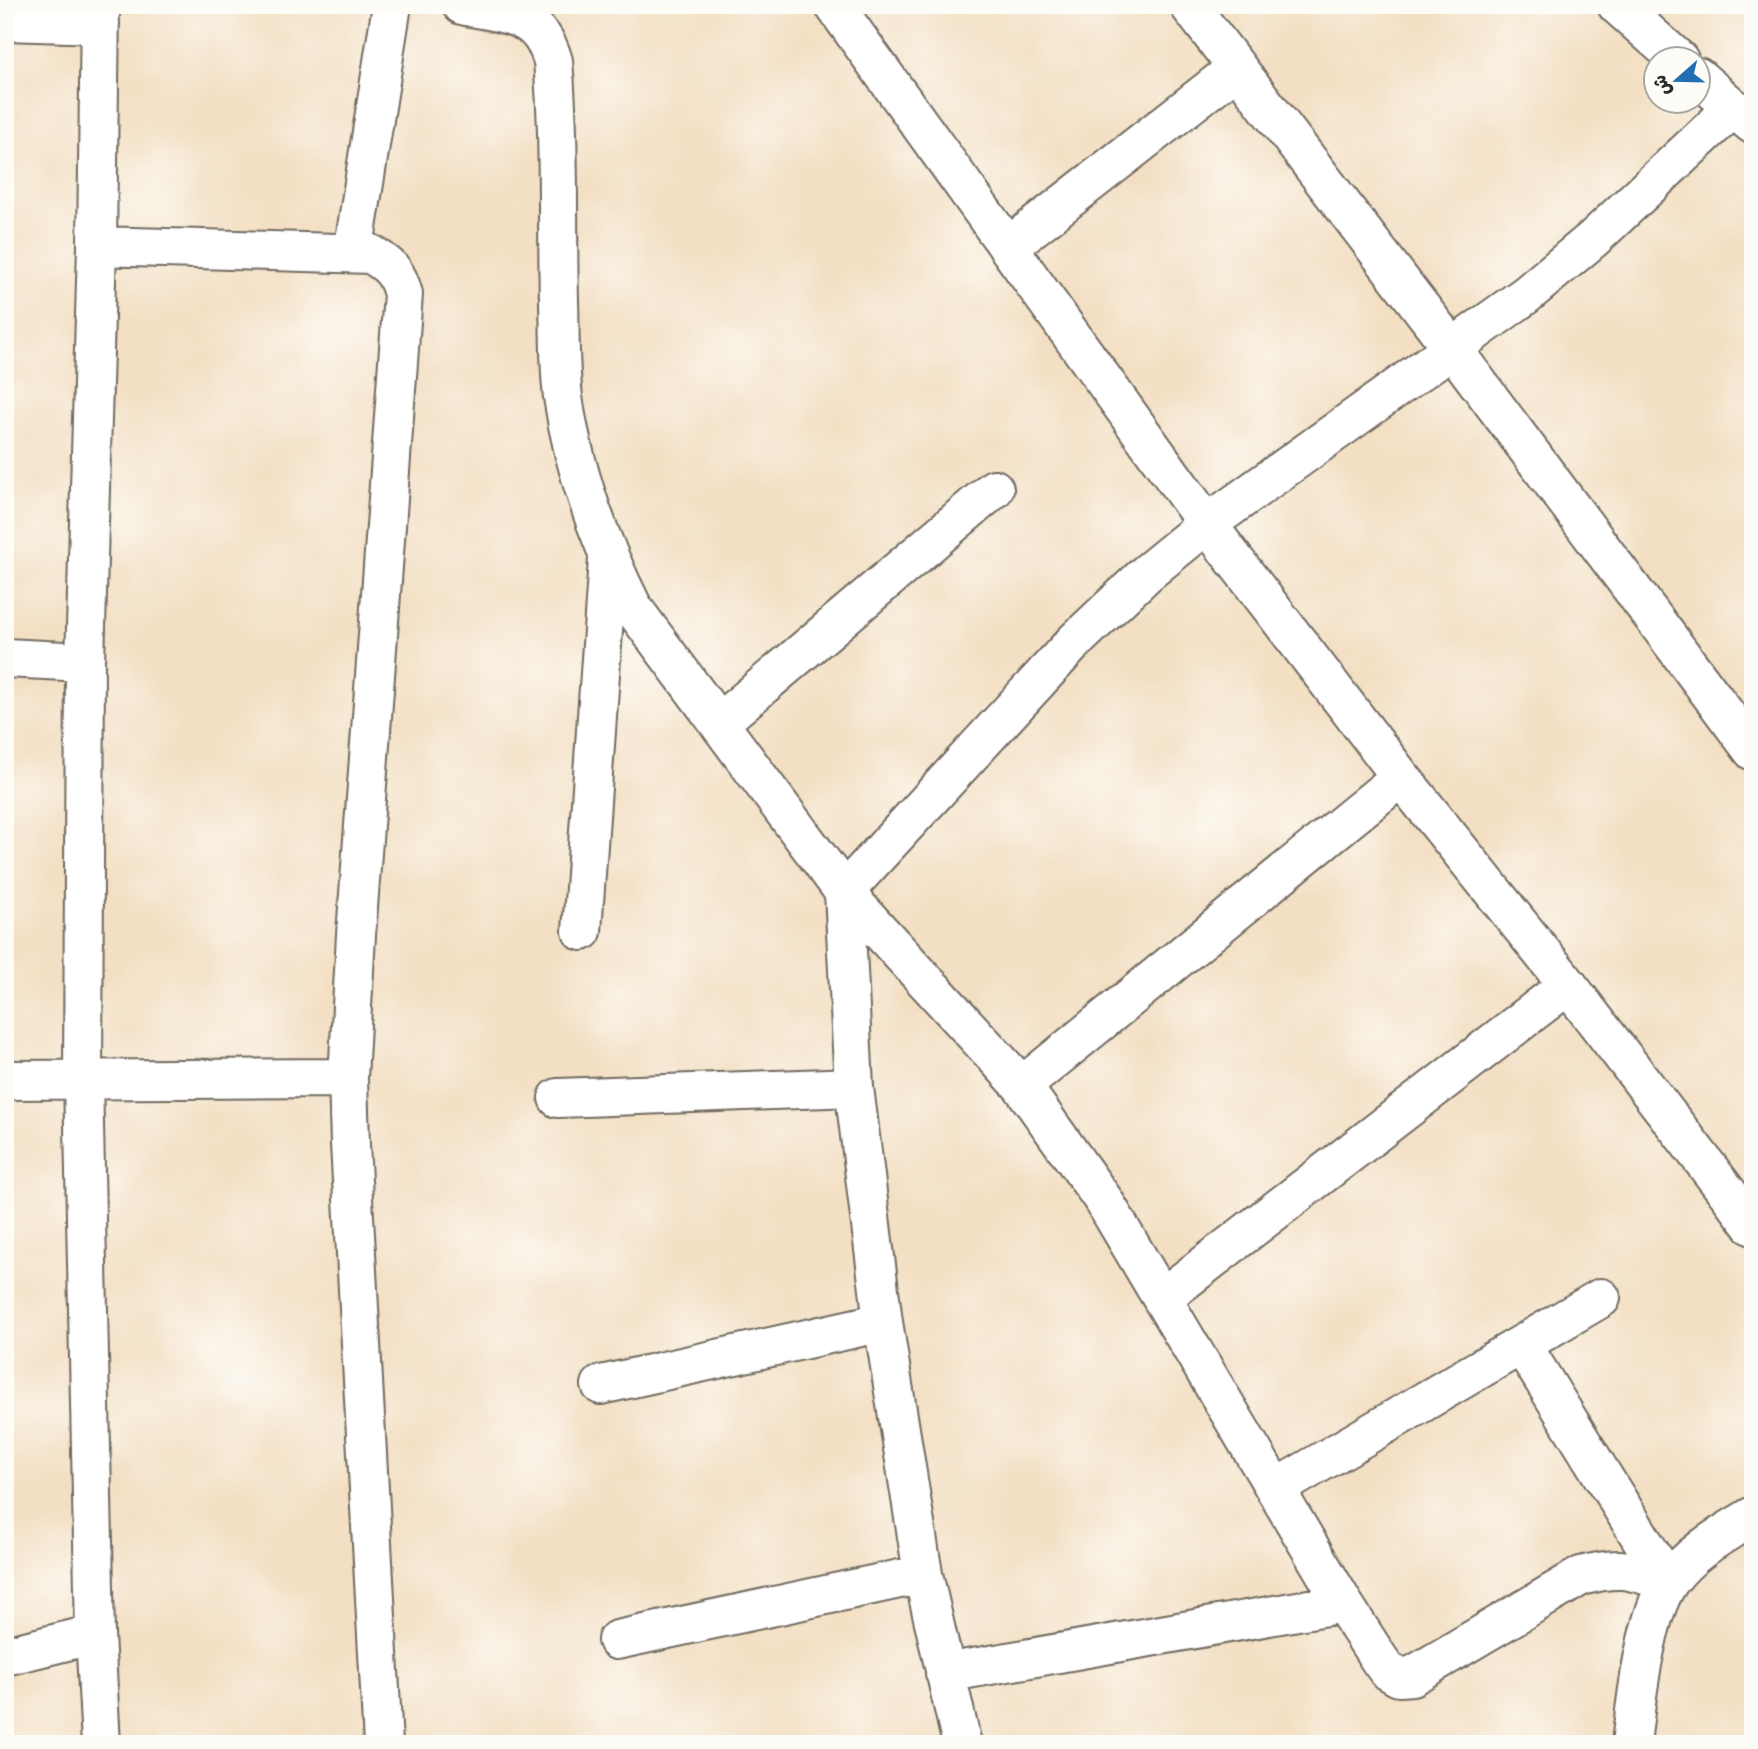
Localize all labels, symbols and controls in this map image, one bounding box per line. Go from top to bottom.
north arrow [1642,46,1712,116]
text: ش [1647,71,1678,99]

